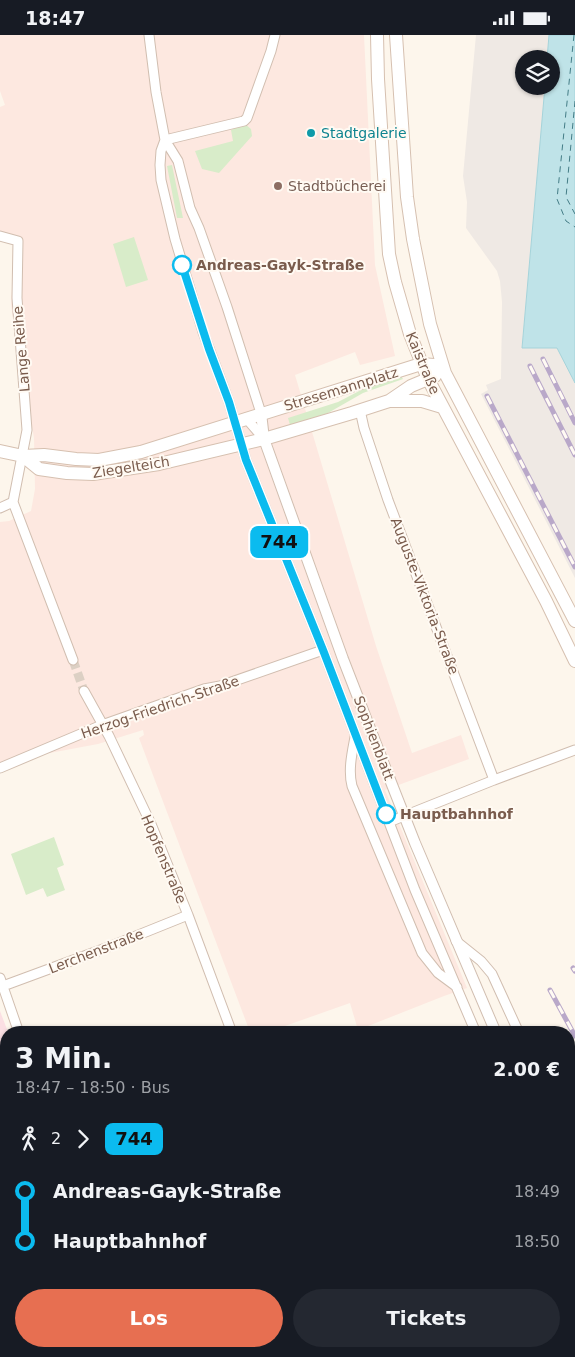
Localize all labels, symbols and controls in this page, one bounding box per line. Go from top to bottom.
text: 18:47 [25,7,85,29]
map controls [515,50,560,95]
button: layers [515,50,560,95]
place label: Stadtgalerie [321,125,407,141]
marker: Stadtgalerie [305,127,317,139]
place label: Stadtbücherei [288,178,386,194]
marker: Stadtbücherei [272,180,284,192]
marker: Andreas-Gayk-Straße [172,255,192,275]
place label: Andreas-Gayk-Straße [196,257,364,273]
street label: Lange Reihe [9,305,33,393]
street label: Kaistraße [403,330,443,396]
street label: Stresemannplatz [282,364,400,414]
street label: Ziegelteich [91,453,171,481]
street label: Auguste-Viktoria-Straße [388,515,462,677]
line badge: 744 [250,526,308,558]
text: 744 [260,531,298,552]
street label: Herzog-Friedrich-Straße [79,672,241,742]
street label: Sophienblatt [351,694,398,783]
marker: Hauptbahnhof [376,804,396,824]
place label: Hauptbahnhof [400,806,514,822]
street label: Hopfenstraße [138,812,190,906]
street label: Lerchenstraße [46,926,146,976]
text: 3 Min. [15,1042,112,1075]
text: 2.00 € [493,1058,560,1080]
text: 18:47 – 18:50 · Bus [15,1078,170,1097]
icon: walk [15,1125,43,1153]
icon: forward [69,1125,97,1153]
text: 744 [115,1128,153,1149]
text: 2 [51,1129,61,1148]
text: Andreas-Gayk-Straße [53,1180,281,1202]
text: 18:49 [514,1182,560,1201]
text: Hauptbahnhof [53,1230,206,1252]
text: 18:50 [514,1232,560,1251]
button: Los [15,1289,283,1347]
button: Tickets [293,1289,560,1347]

